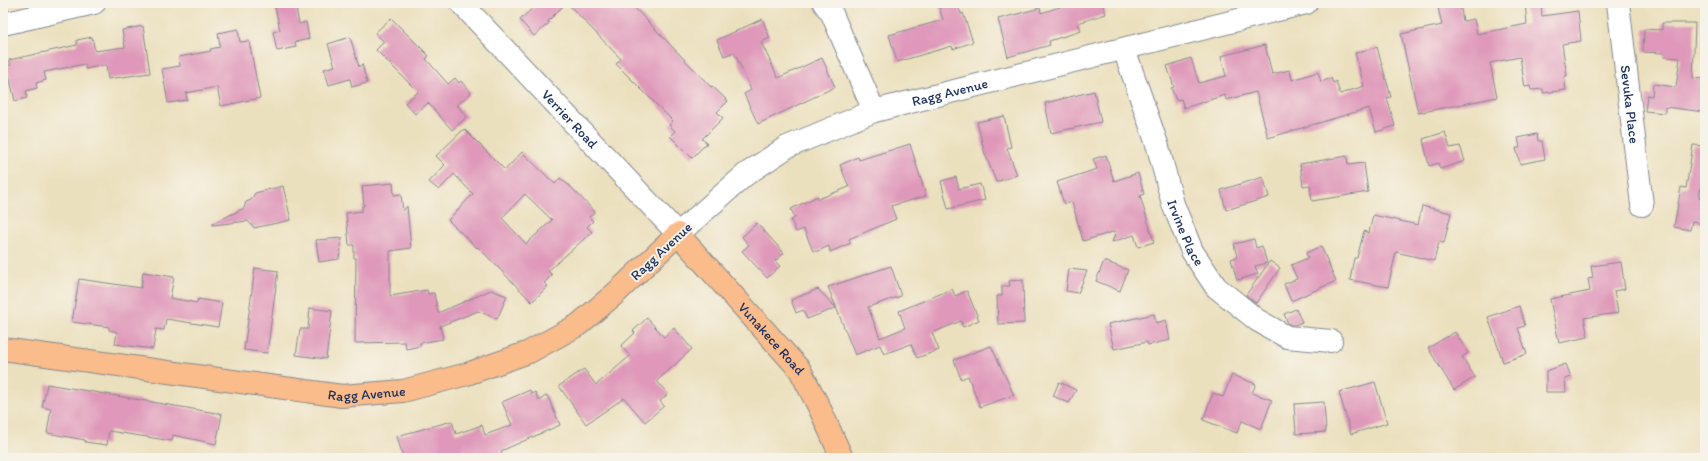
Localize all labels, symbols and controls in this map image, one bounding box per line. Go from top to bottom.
street label: Sevuka Place [1616,64,1643,145]
street label: Ragg Avenue [910,75,990,110]
street label: Verrier Road [538,86,601,152]
street label: Irvine Place [1163,198,1208,270]
street label: Ragg Avenue [627,218,696,284]
street label: Vunakece Road [734,299,808,379]
street label: Ragg Avenue [327,383,406,405]

